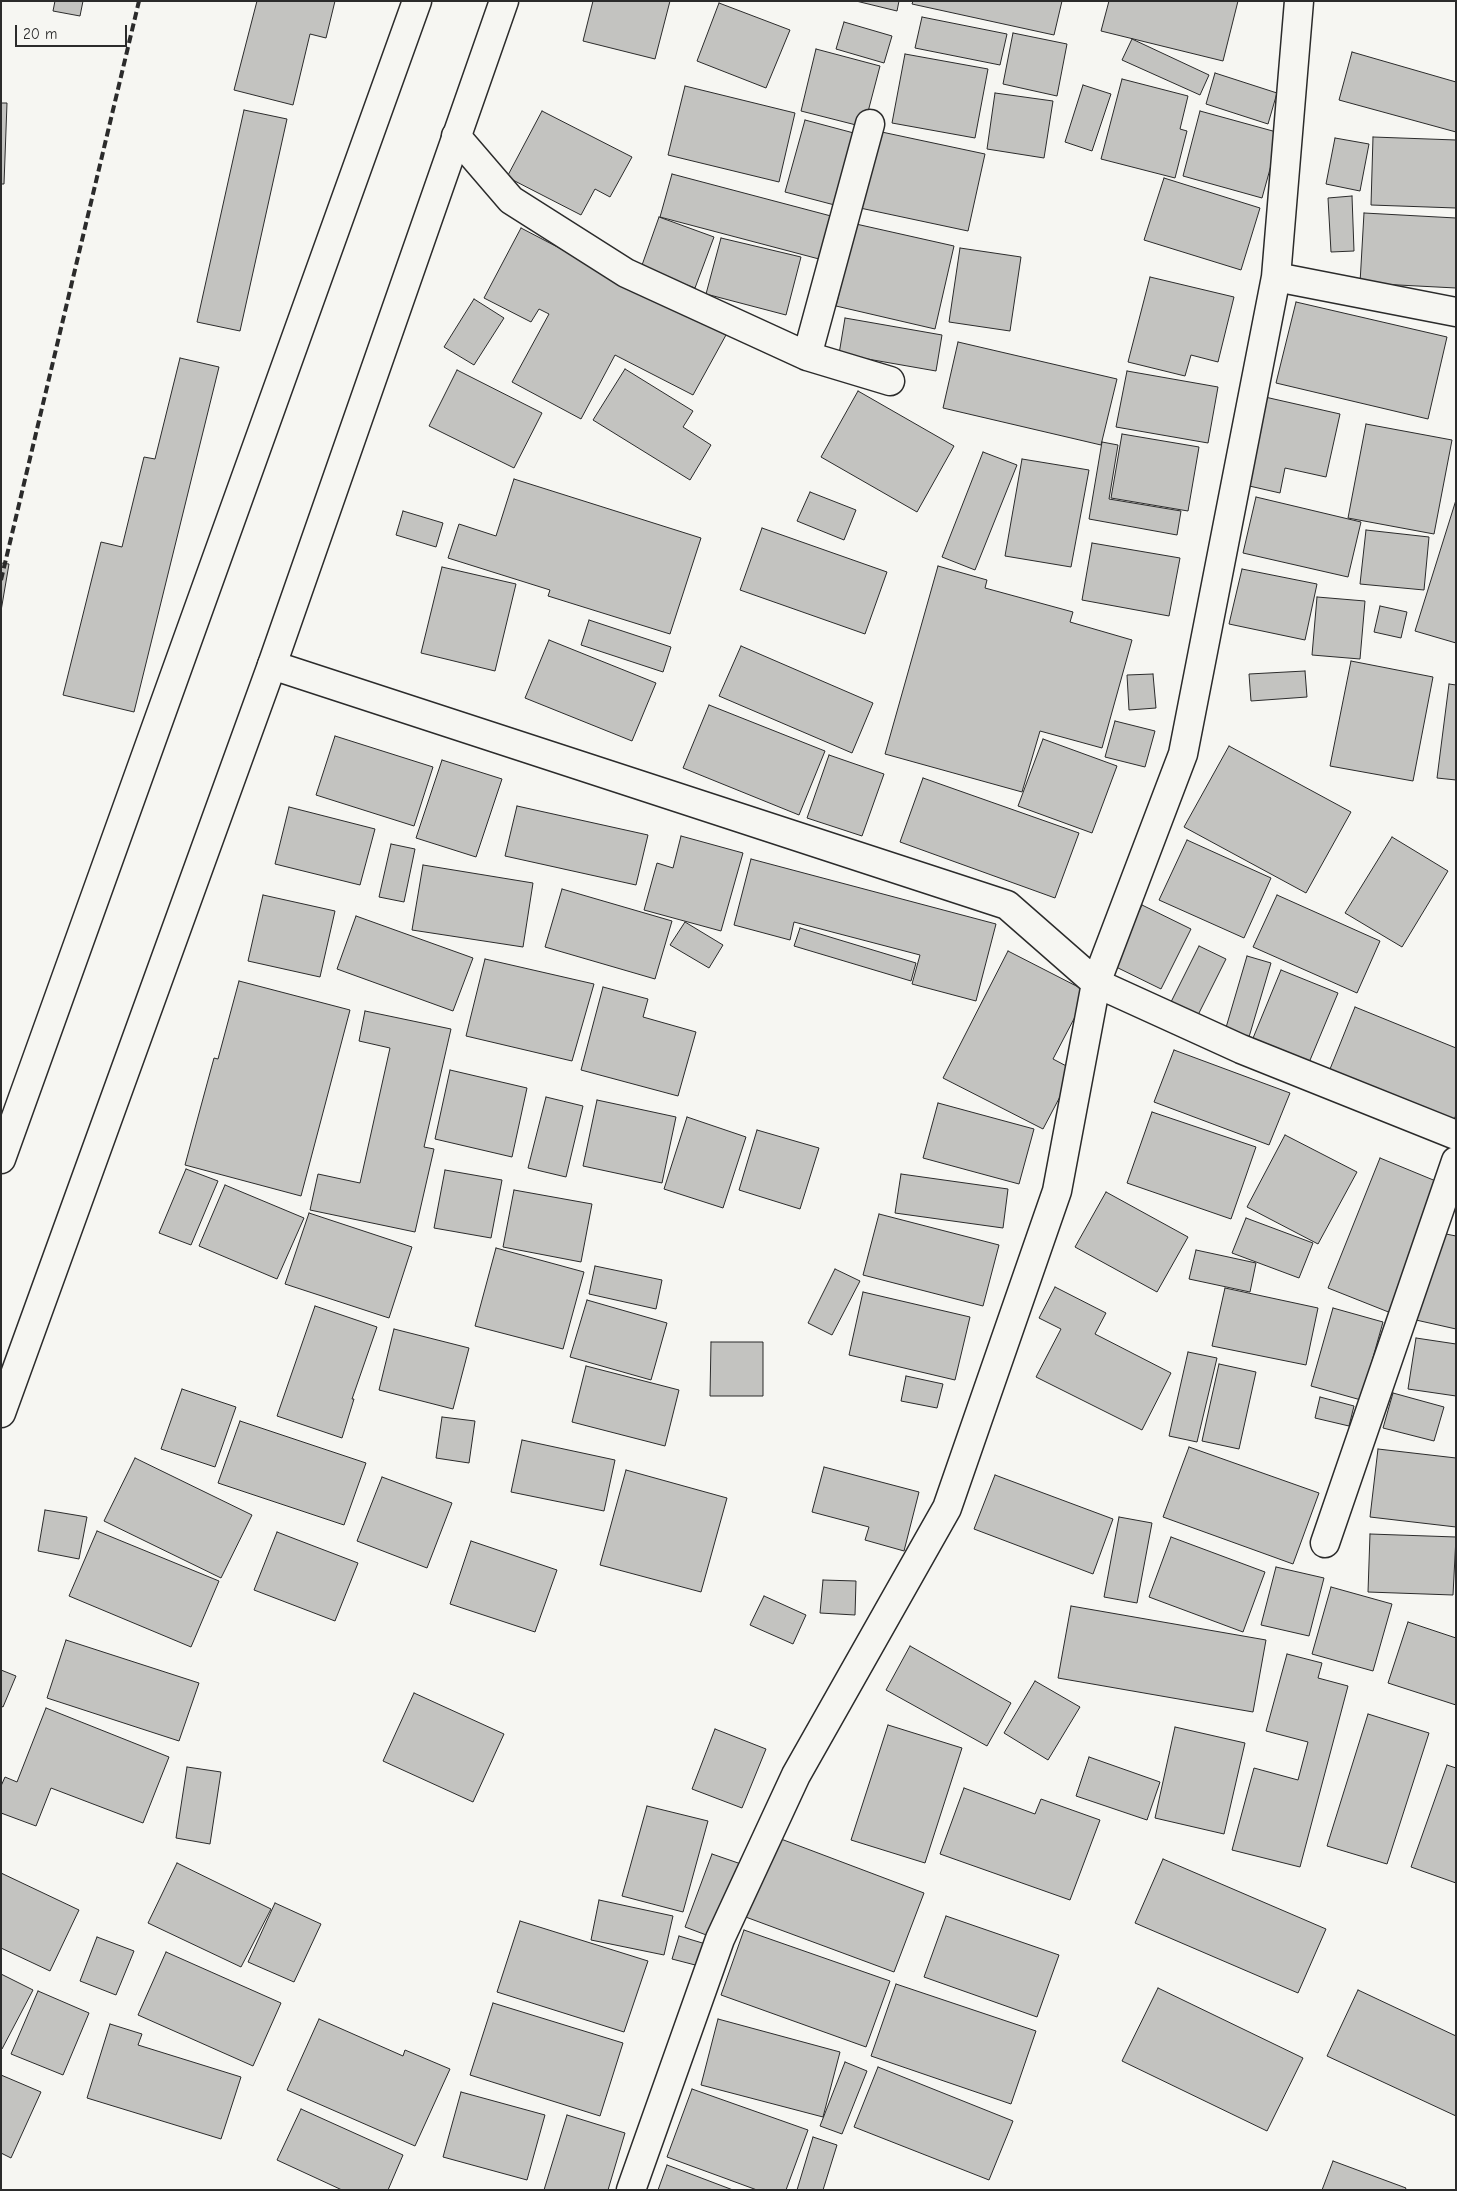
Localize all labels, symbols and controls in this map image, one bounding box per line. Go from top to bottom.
scale bar [18,15,130,47]
text: 20 m [23,25,57,43]

